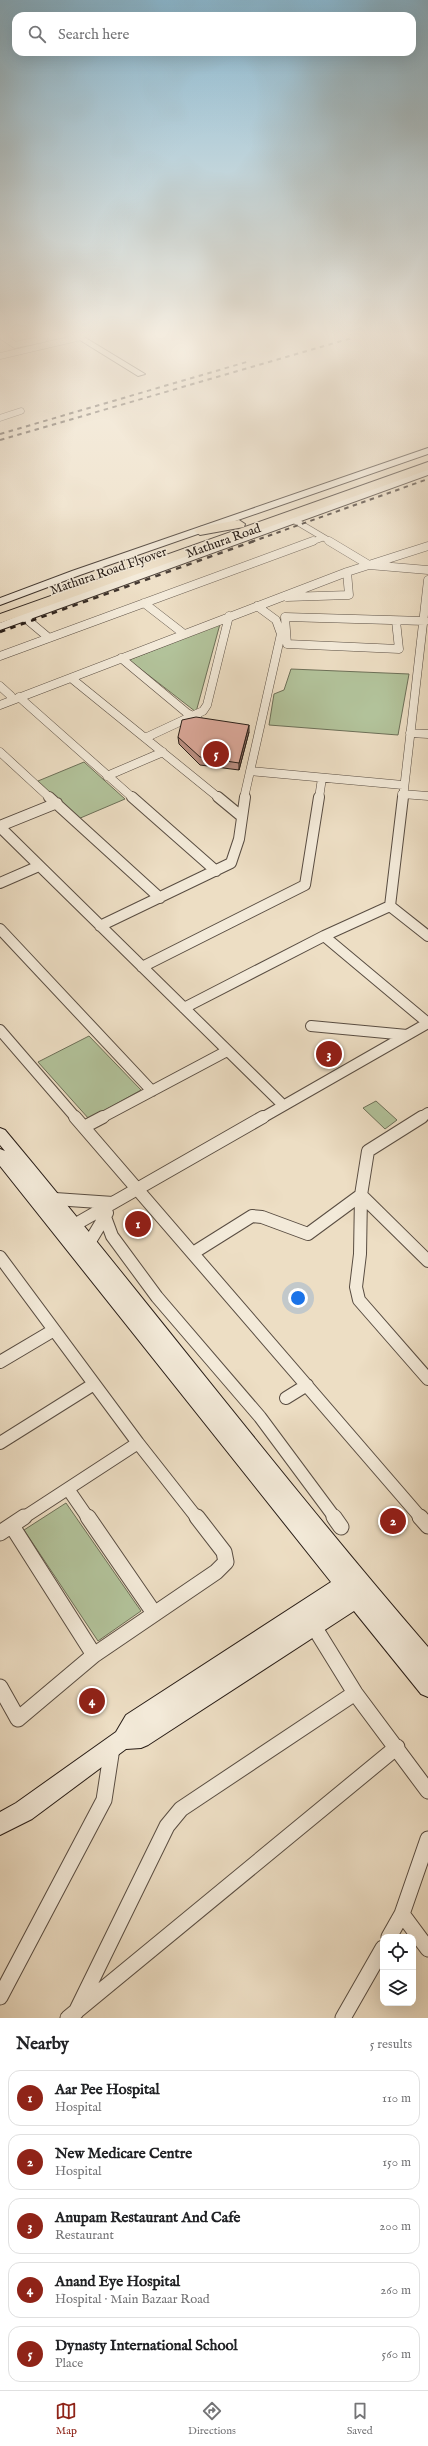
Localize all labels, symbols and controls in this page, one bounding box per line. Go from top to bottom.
search box [12,12,416,56]
icon: search [26,23,48,45]
text: Search here [58,25,129,44]
street label: Mathura Road [184,520,263,563]
street label: Mathura Road Flyover [48,543,169,599]
pin: 5 [203,739,229,769]
pin: 3 [316,1039,342,1069]
pin: 1 [125,1209,151,1239]
your location [288,1288,308,1308]
pin: 2 [380,1506,406,1536]
pin: 4 [79,1686,105,1716]
map controls [380,1934,416,2006]
button: locate [380,1934,416,1970]
button: layers [380,1970,416,2006]
text: Nearby [16,2034,69,2055]
text: 5 results [370,2036,412,2053]
text: Aar Pee Hospital [55,2080,160,2099]
text: 1 [28,2090,32,2107]
text: 110 m [382,2090,411,2107]
text: Hospital [55,2099,102,2116]
text: New Medicare Centre [55,2144,192,2163]
text: 2 [27,2154,33,2171]
text: 150 m [382,2154,411,2171]
text: Hospital [55,2163,102,2180]
text: Anupam Restaurant And Cafe [55,2208,240,2227]
text: 3 [28,2218,32,2235]
text: 200 m [379,2218,411,2235]
text: Restaurant [55,2227,114,2244]
text: Anand Eye Hospital [55,2272,180,2291]
text: 4 [27,2282,33,2299]
text: 260 m [380,2282,411,2299]
text: Hospital · Main Bazaar Road [55,2291,210,2308]
text: Dynasty International School [55,2336,238,2355]
text: 5 [28,2346,32,2363]
text: 560 m [382,2346,411,2363]
text: Place [55,2355,83,2372]
tab: Map [55,2400,77,2438]
tab: Directions [188,2400,236,2438]
tab: Saved [347,2400,373,2438]

